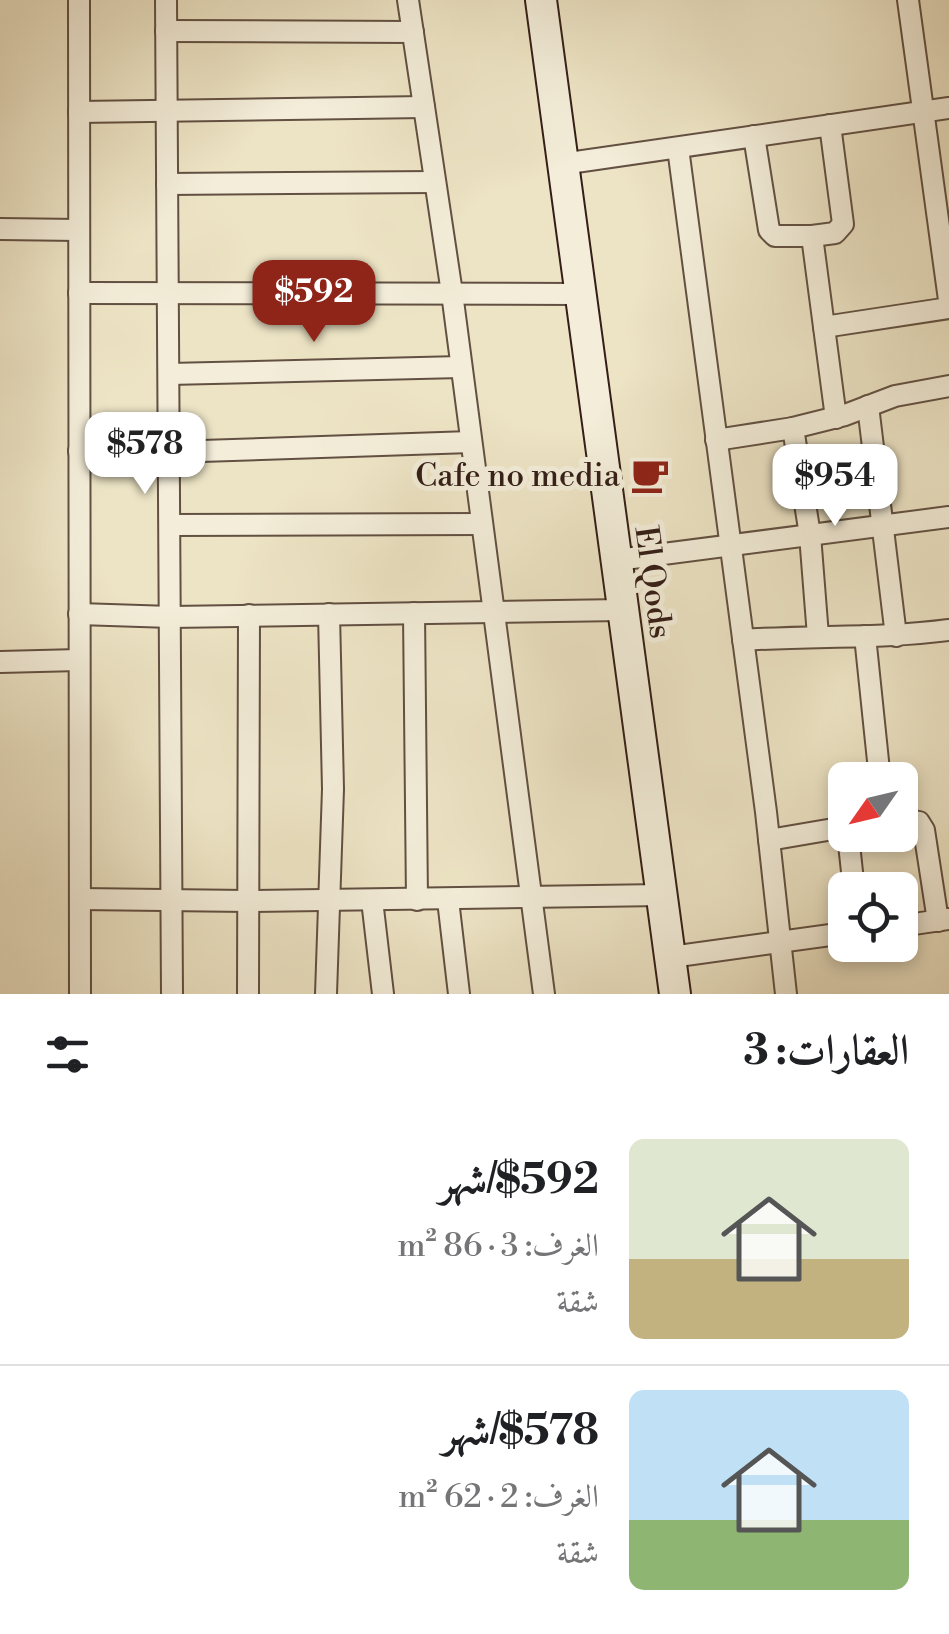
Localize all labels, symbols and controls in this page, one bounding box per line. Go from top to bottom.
pin: $592 [255,260,373,345]
text: $592 [274,272,354,312]
pin: $578 [86,412,204,497]
text: $578 [107,424,183,464]
pin: $954 [776,444,894,529]
cafe icon: Cafe no media [629,454,671,496]
place label: Cafe no media [415,456,621,496]
text: $954 [795,456,875,496]
street label: El Qods [625,523,681,641]
north arrow [828,762,918,852]
map controls [828,762,918,962]
button: locate [828,872,918,962]
text: العقارات: 3 [743,1025,909,1078]
icon: filters [40,1027,95,1082]
text: $592/شهر [439,1154,599,1207]
icon: home [709,1179,829,1299]
text: الغرف: 3 · 86 m² [397,1226,599,1266]
text: شقة [557,1282,599,1322]
text: $578/شهر [442,1405,599,1458]
icon: home [709,1430,829,1550]
text: الغرف: 2 · 62 m² [398,1477,599,1517]
text: شقة [557,1533,599,1573]

